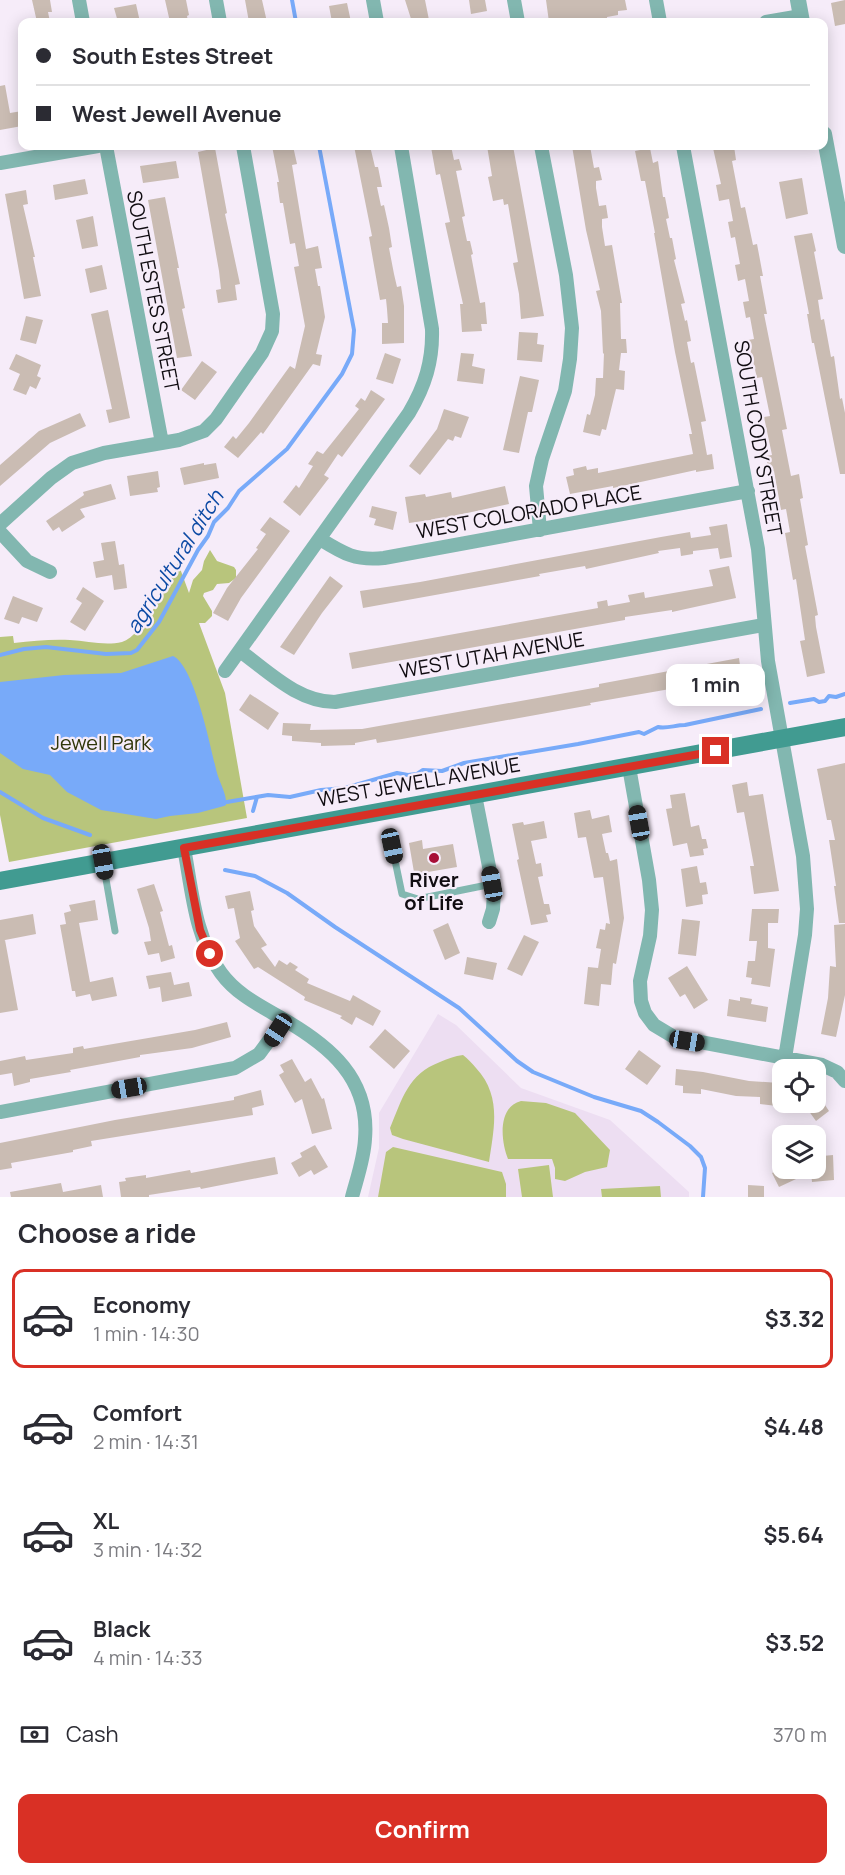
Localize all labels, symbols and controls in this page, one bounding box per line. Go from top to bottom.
text: South Estes Street [72,41,273,71]
text: West Jewell Avenue [72,99,282,129]
street label: SOUTH ESTES STREET [121,188,186,394]
street label: SOUTH CODY STREET [728,338,789,538]
street label: WEST COLORADO PLACE [414,478,643,545]
water label: agricultural ditch [119,483,230,638]
street label: WEST UTAH AVENUE [397,625,586,684]
callout: 1 min [666,664,766,706]
text: 1 min [691,671,740,698]
park label: Jewell Park [51,729,152,756]
route end [702,737,729,764]
street label: WEST JEWELL AVENUE [315,750,522,813]
car [627,804,651,842]
car [379,827,405,865]
car [91,843,115,881]
marker: River of Life [427,851,441,865]
car [480,865,504,903]
place label: River of Life [404,866,464,916]
route start [196,940,223,967]
car [261,1010,295,1050]
car [668,1029,706,1053]
map controls [772,1059,826,1179]
button: locate [772,1059,826,1113]
car [110,1076,148,1100]
button: layers [772,1125,826,1179]
text: Choose a ride [18,1214,196,1251]
text: Economy [93,1290,191,1320]
icon: car [21,1292,75,1346]
text: $3.32 [765,1304,824,1334]
text: 1 min · 14:30 [93,1320,200,1347]
text: Comfort [93,1398,182,1428]
icon: car [21,1400,75,1454]
text: $4.48 [764,1412,824,1442]
text: 2 min · 14:31 [93,1428,199,1455]
text: XL [93,1506,119,1536]
icon: car [21,1508,75,1562]
text: $5.64 [764,1520,824,1550]
text: 3 min · 14:32 [93,1536,202,1563]
text: Black [93,1614,150,1644]
icon: car [21,1616,75,1670]
text: $3.52 [765,1628,824,1658]
text: 4 min · 14:33 [93,1644,203,1671]
icon: cash [18,1718,51,1751]
text: Cash [66,1719,119,1749]
text: 370 m [773,1721,827,1748]
button: Confirm [18,1794,827,1863]

